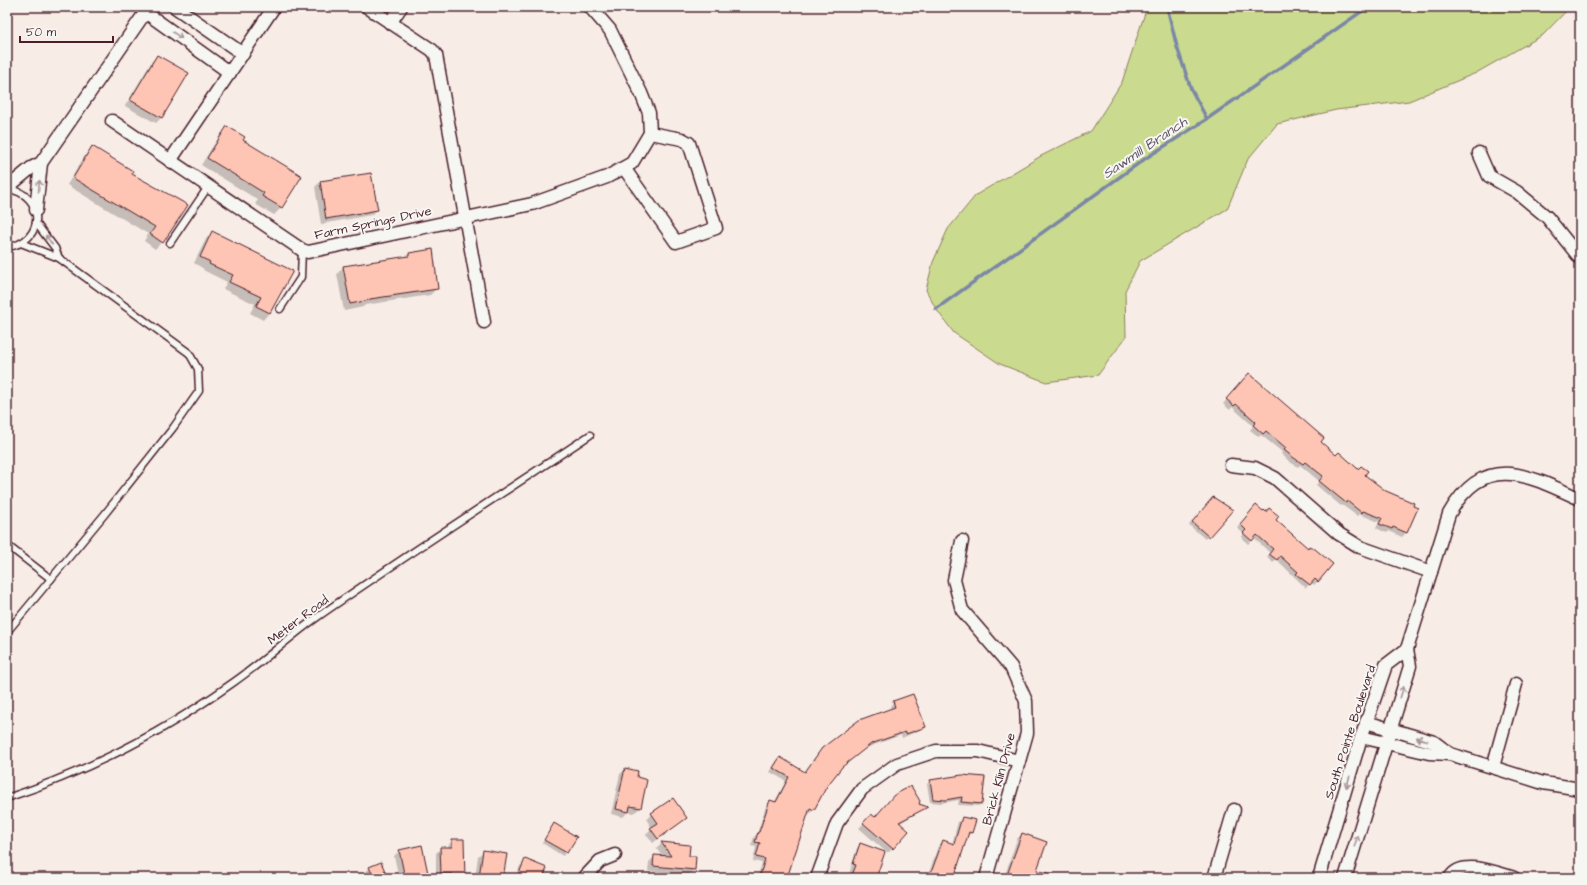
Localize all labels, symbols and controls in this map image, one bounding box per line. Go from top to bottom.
scale bar [20,18,113,44]
text: 50 m [26,24,57,41]
one-way arrow [171,31,182,39]
water label: Sawmill Branch [1099,112,1192,184]
one-way arrow [35,180,42,193]
street label: Farm Springs Drive [313,202,433,245]
one-way arrow [45,235,53,246]
street label: Meter Road [264,591,333,649]
street label: South Pointe Boulevard [1320,662,1380,801]
one-way arrow [1399,686,1406,699]
street label: Brick Klin Drive [978,731,1020,827]
one-way arrow [1415,735,1428,742]
one-way arrow [1344,775,1351,788]
one-way arrow [1353,835,1361,847]

